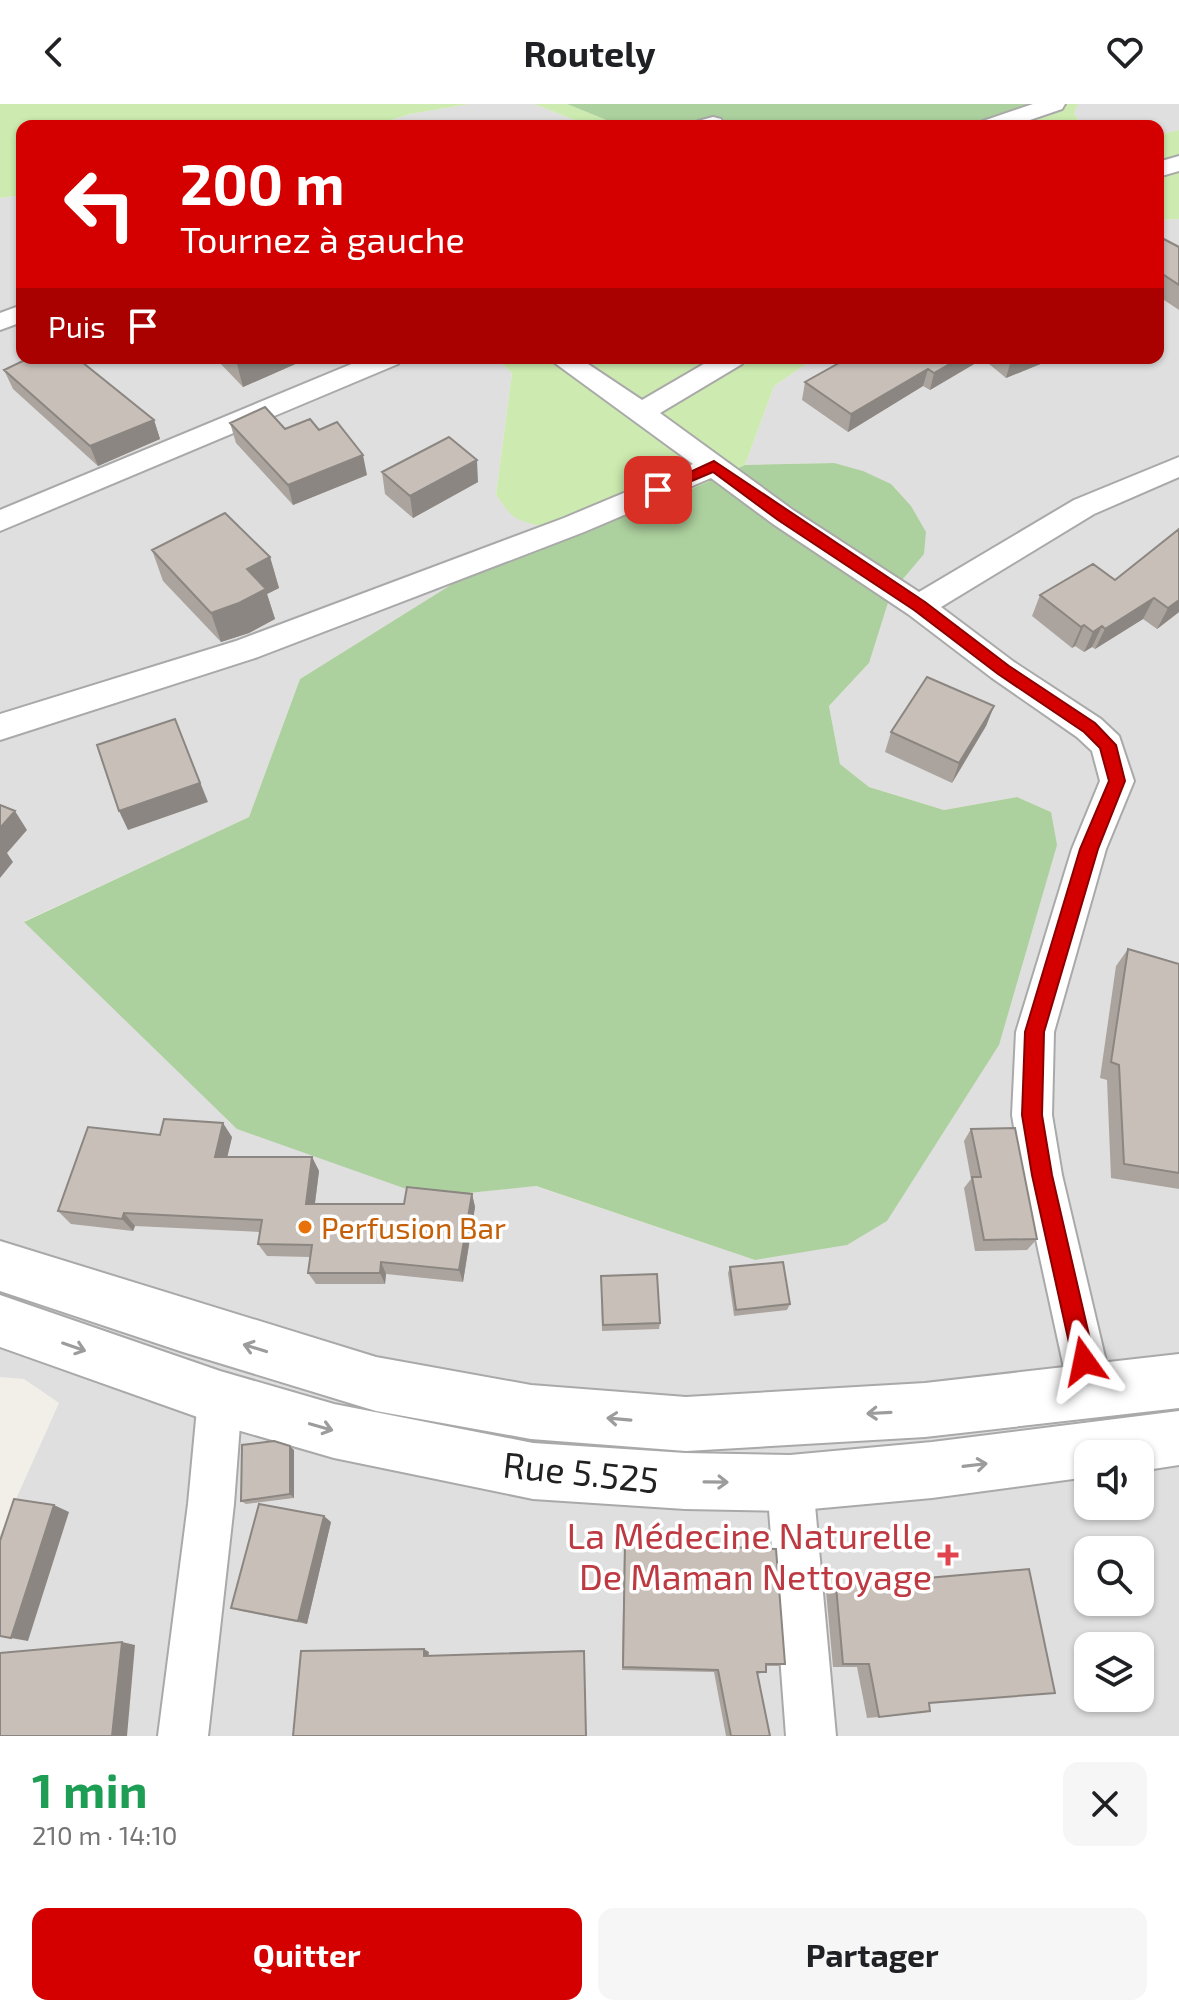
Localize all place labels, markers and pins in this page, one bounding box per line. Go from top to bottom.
pin [624,456,692,524]
place label: Perfusion Bar [321,1209,506,1245]
marker: Perfusion Bar [296,1218,314,1236]
place label: La Médecine Naturelle De Maman Nettoyage [567,1513,932,1597]
marker: La Médecine Naturelle De Maman Nettoyage [939,1546,957,1564]

